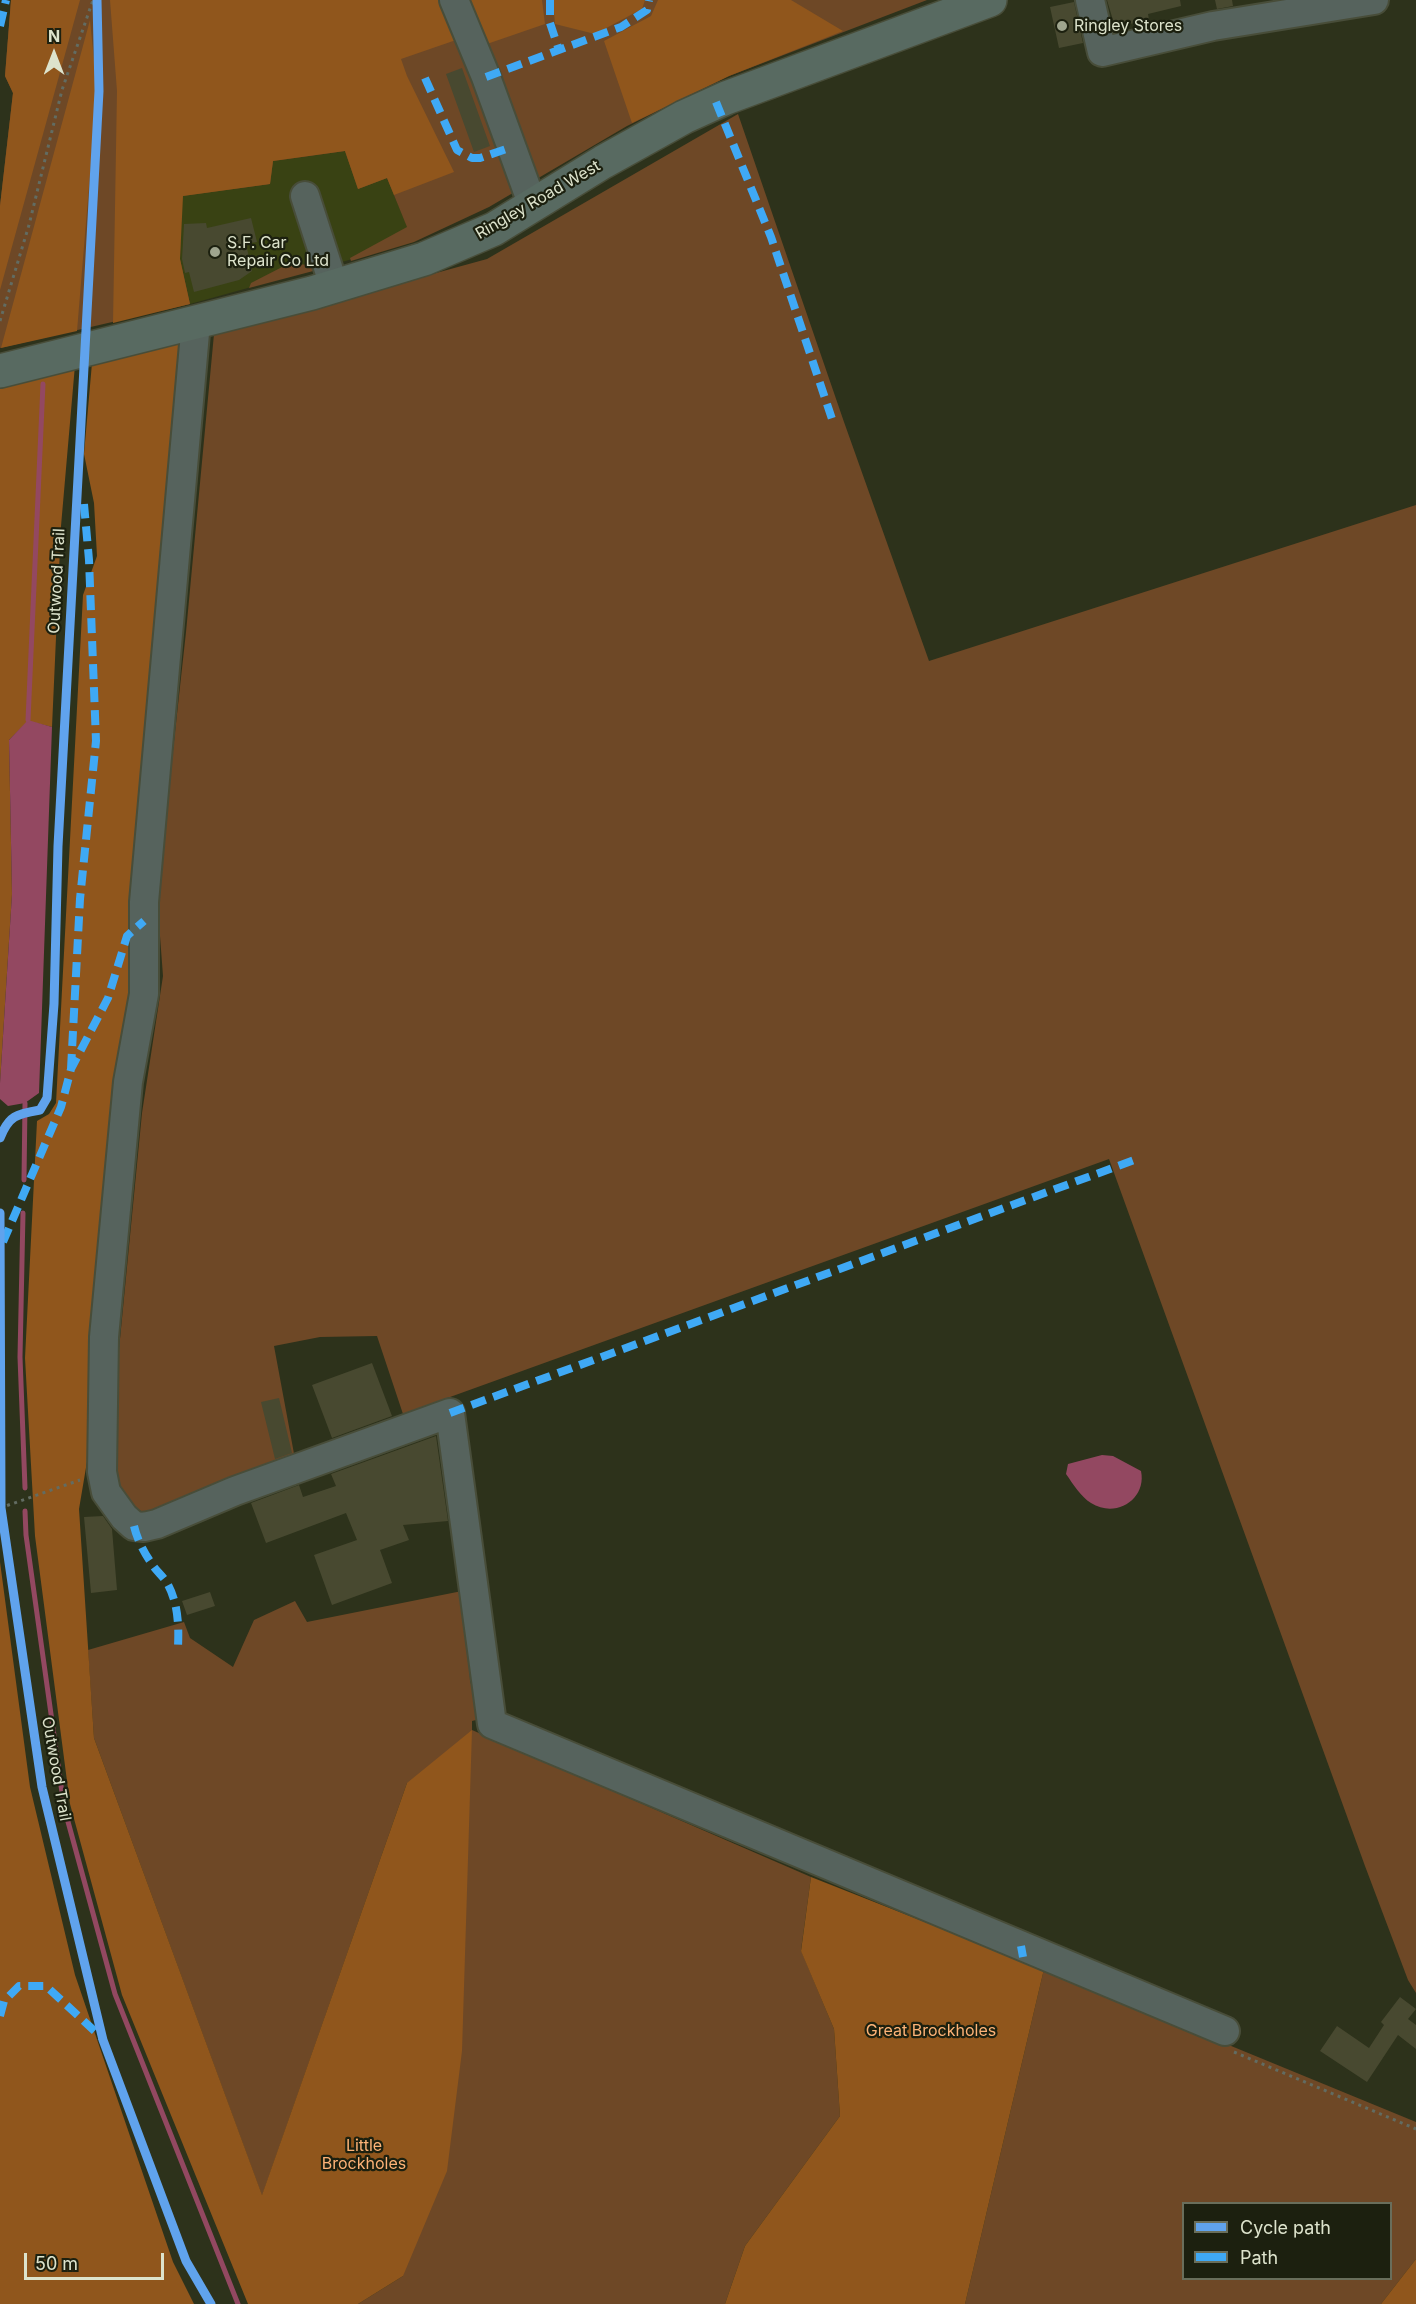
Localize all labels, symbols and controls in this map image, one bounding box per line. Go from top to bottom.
place label: Ringley Stores [1074,16,1182,36]
marker: Ringley Stores [1055,19,1069,33]
north arrow [24,24,84,84]
text: N [48,26,60,46]
street label: Ringley Road West [472,156,604,244]
place label: S.F. Car Repair Co Ltd [227,233,329,271]
marker: S.F. Car Repair Co Ltd [208,245,222,259]
street label: Outwood Trail [45,528,69,634]
street label: Outwood Trail [37,1715,75,1823]
park label: Great Brockholes [866,2021,996,2041]
park label: Little Brockholes [322,2136,406,2174]
legend [1182,2202,1392,2280]
text: Cycle path [1240,2217,1331,2238]
scale bar [27,2241,166,2279]
text: Path [1240,2247,1278,2268]
text: 50 m [35,2253,78,2274]

